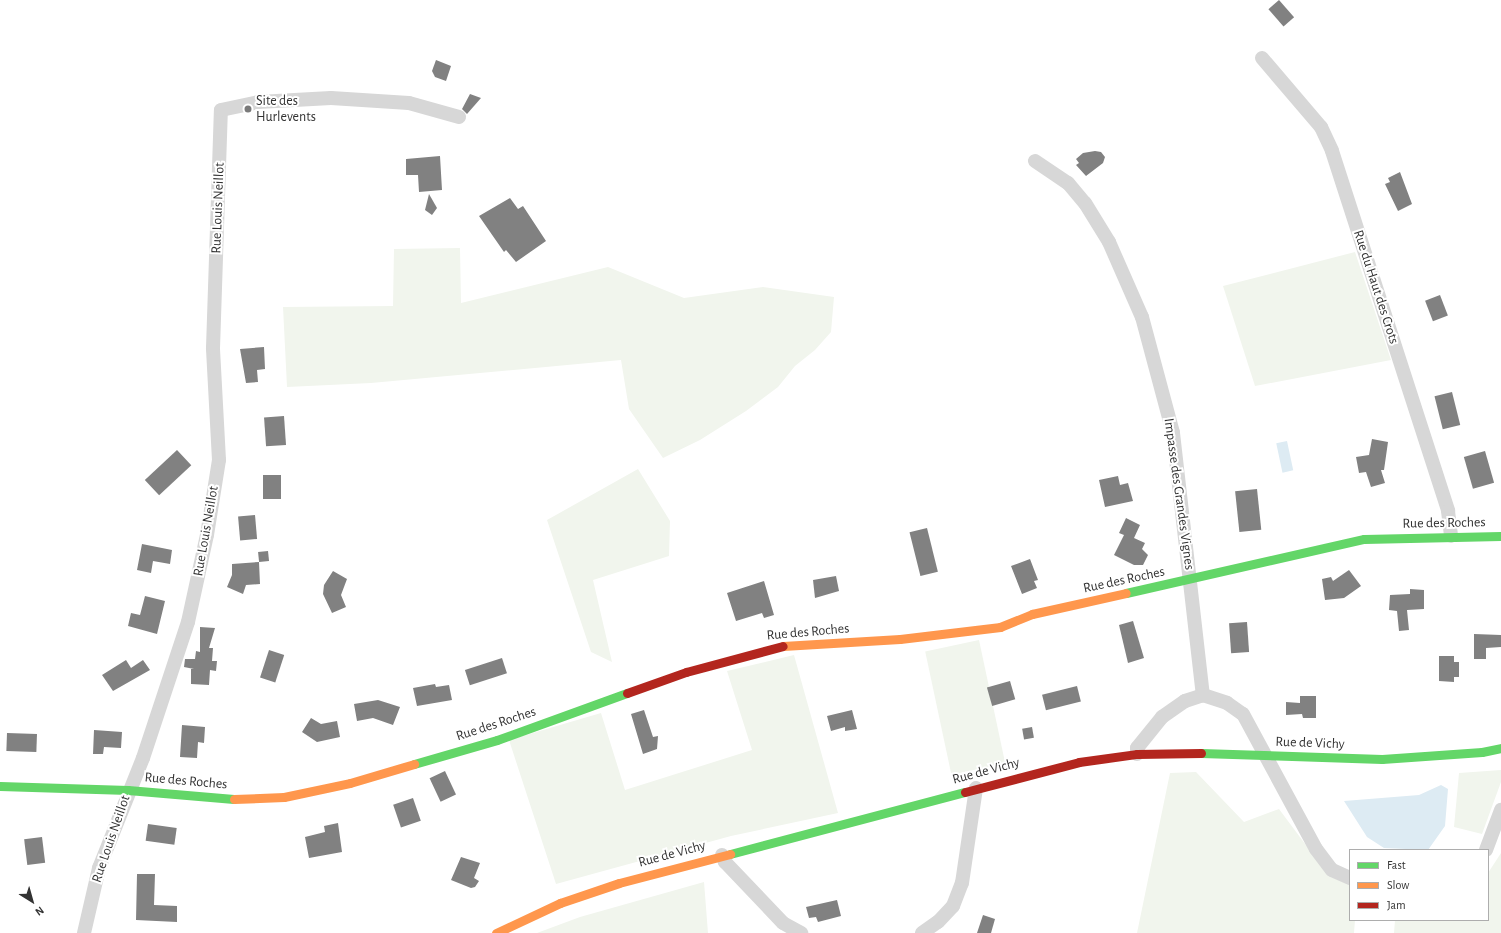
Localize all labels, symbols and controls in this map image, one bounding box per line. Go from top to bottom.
place label: Site des Hurlevents [256,93,316,126]
marker: Site des Hurlevents [243,104,253,114]
street label: Rue Louis Neillot [208,162,228,254]
street label: Rue du Haut des Crots [1350,228,1402,346]
street label: Impasse des Grandes Vignes [1160,417,1198,571]
street label: Rue Louis Neillot [190,485,222,577]
street label: Rue des Roches [1402,514,1486,532]
street label: Rue des Roches [1082,563,1166,597]
street label: Rue des Roches [766,620,850,644]
street label: Rue des Roches [454,703,538,745]
street label: Rue de Vichy [1275,733,1345,753]
street label: Rue de Vichy [950,754,1022,788]
street label: Rue des Roches [144,769,228,793]
street label: Rue Louis Neillot [88,793,134,885]
street label: Rue de Vichy [636,837,708,871]
legend [1349,849,1489,921]
text: Fast [1387,859,1406,871]
text: Slow [1387,879,1409,891]
north arrow [12,881,52,921]
text: Jam [1387,899,1406,911]
text: N [33,904,46,918]

